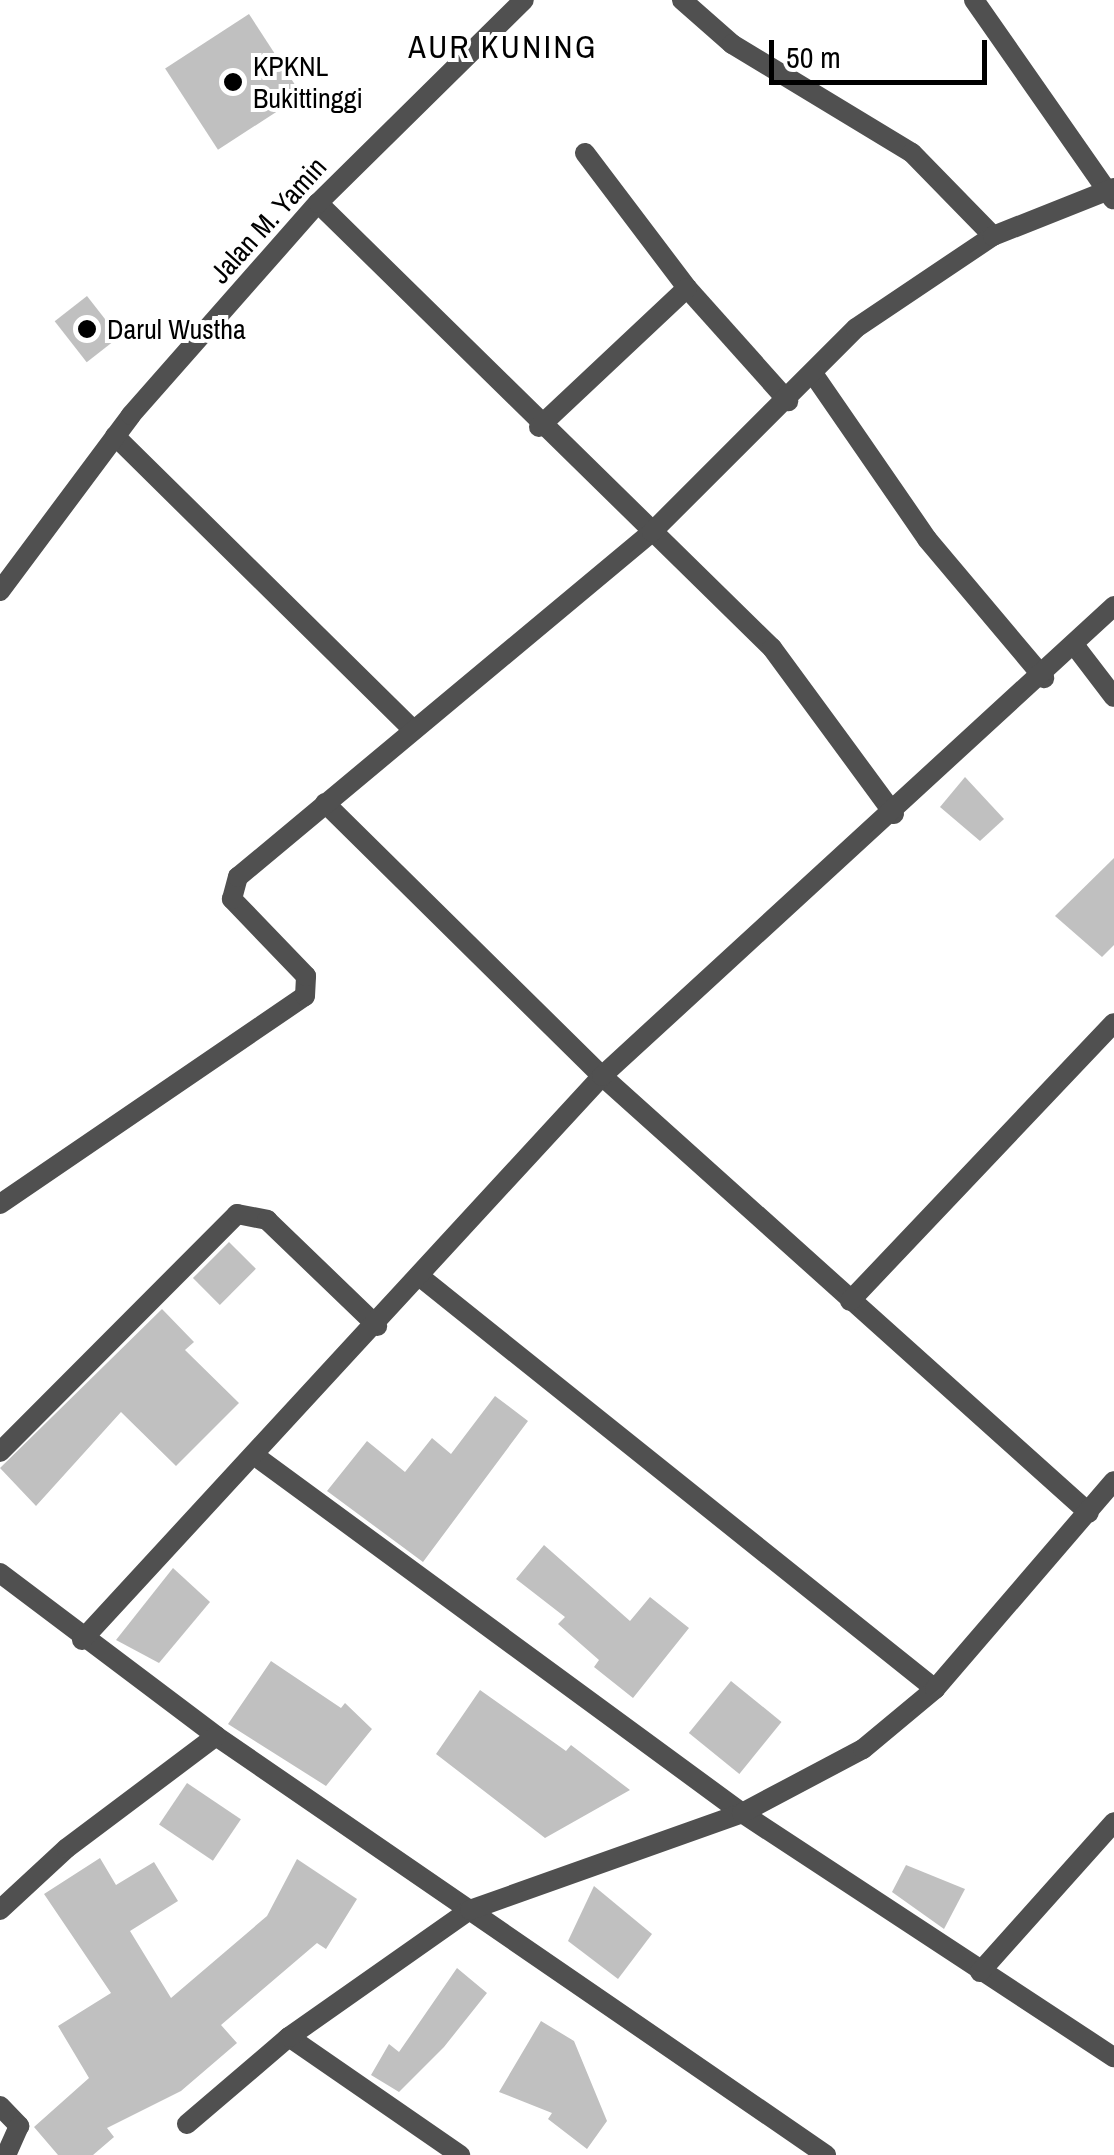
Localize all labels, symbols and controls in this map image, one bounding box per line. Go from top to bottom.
scale bar [774,20,992,82]
district label: AUR KUNING [408,28,598,66]
text: 50 m [786,37,841,77]
place label: KPKNL Bukittinggi [253,49,363,115]
marker: KPKNL Bukittinggi [222,71,244,93]
street label: Jalan M. Yamin [203,150,333,290]
place label: Darul Wustha [107,312,246,346]
marker: Darul Wustha [76,318,98,340]

